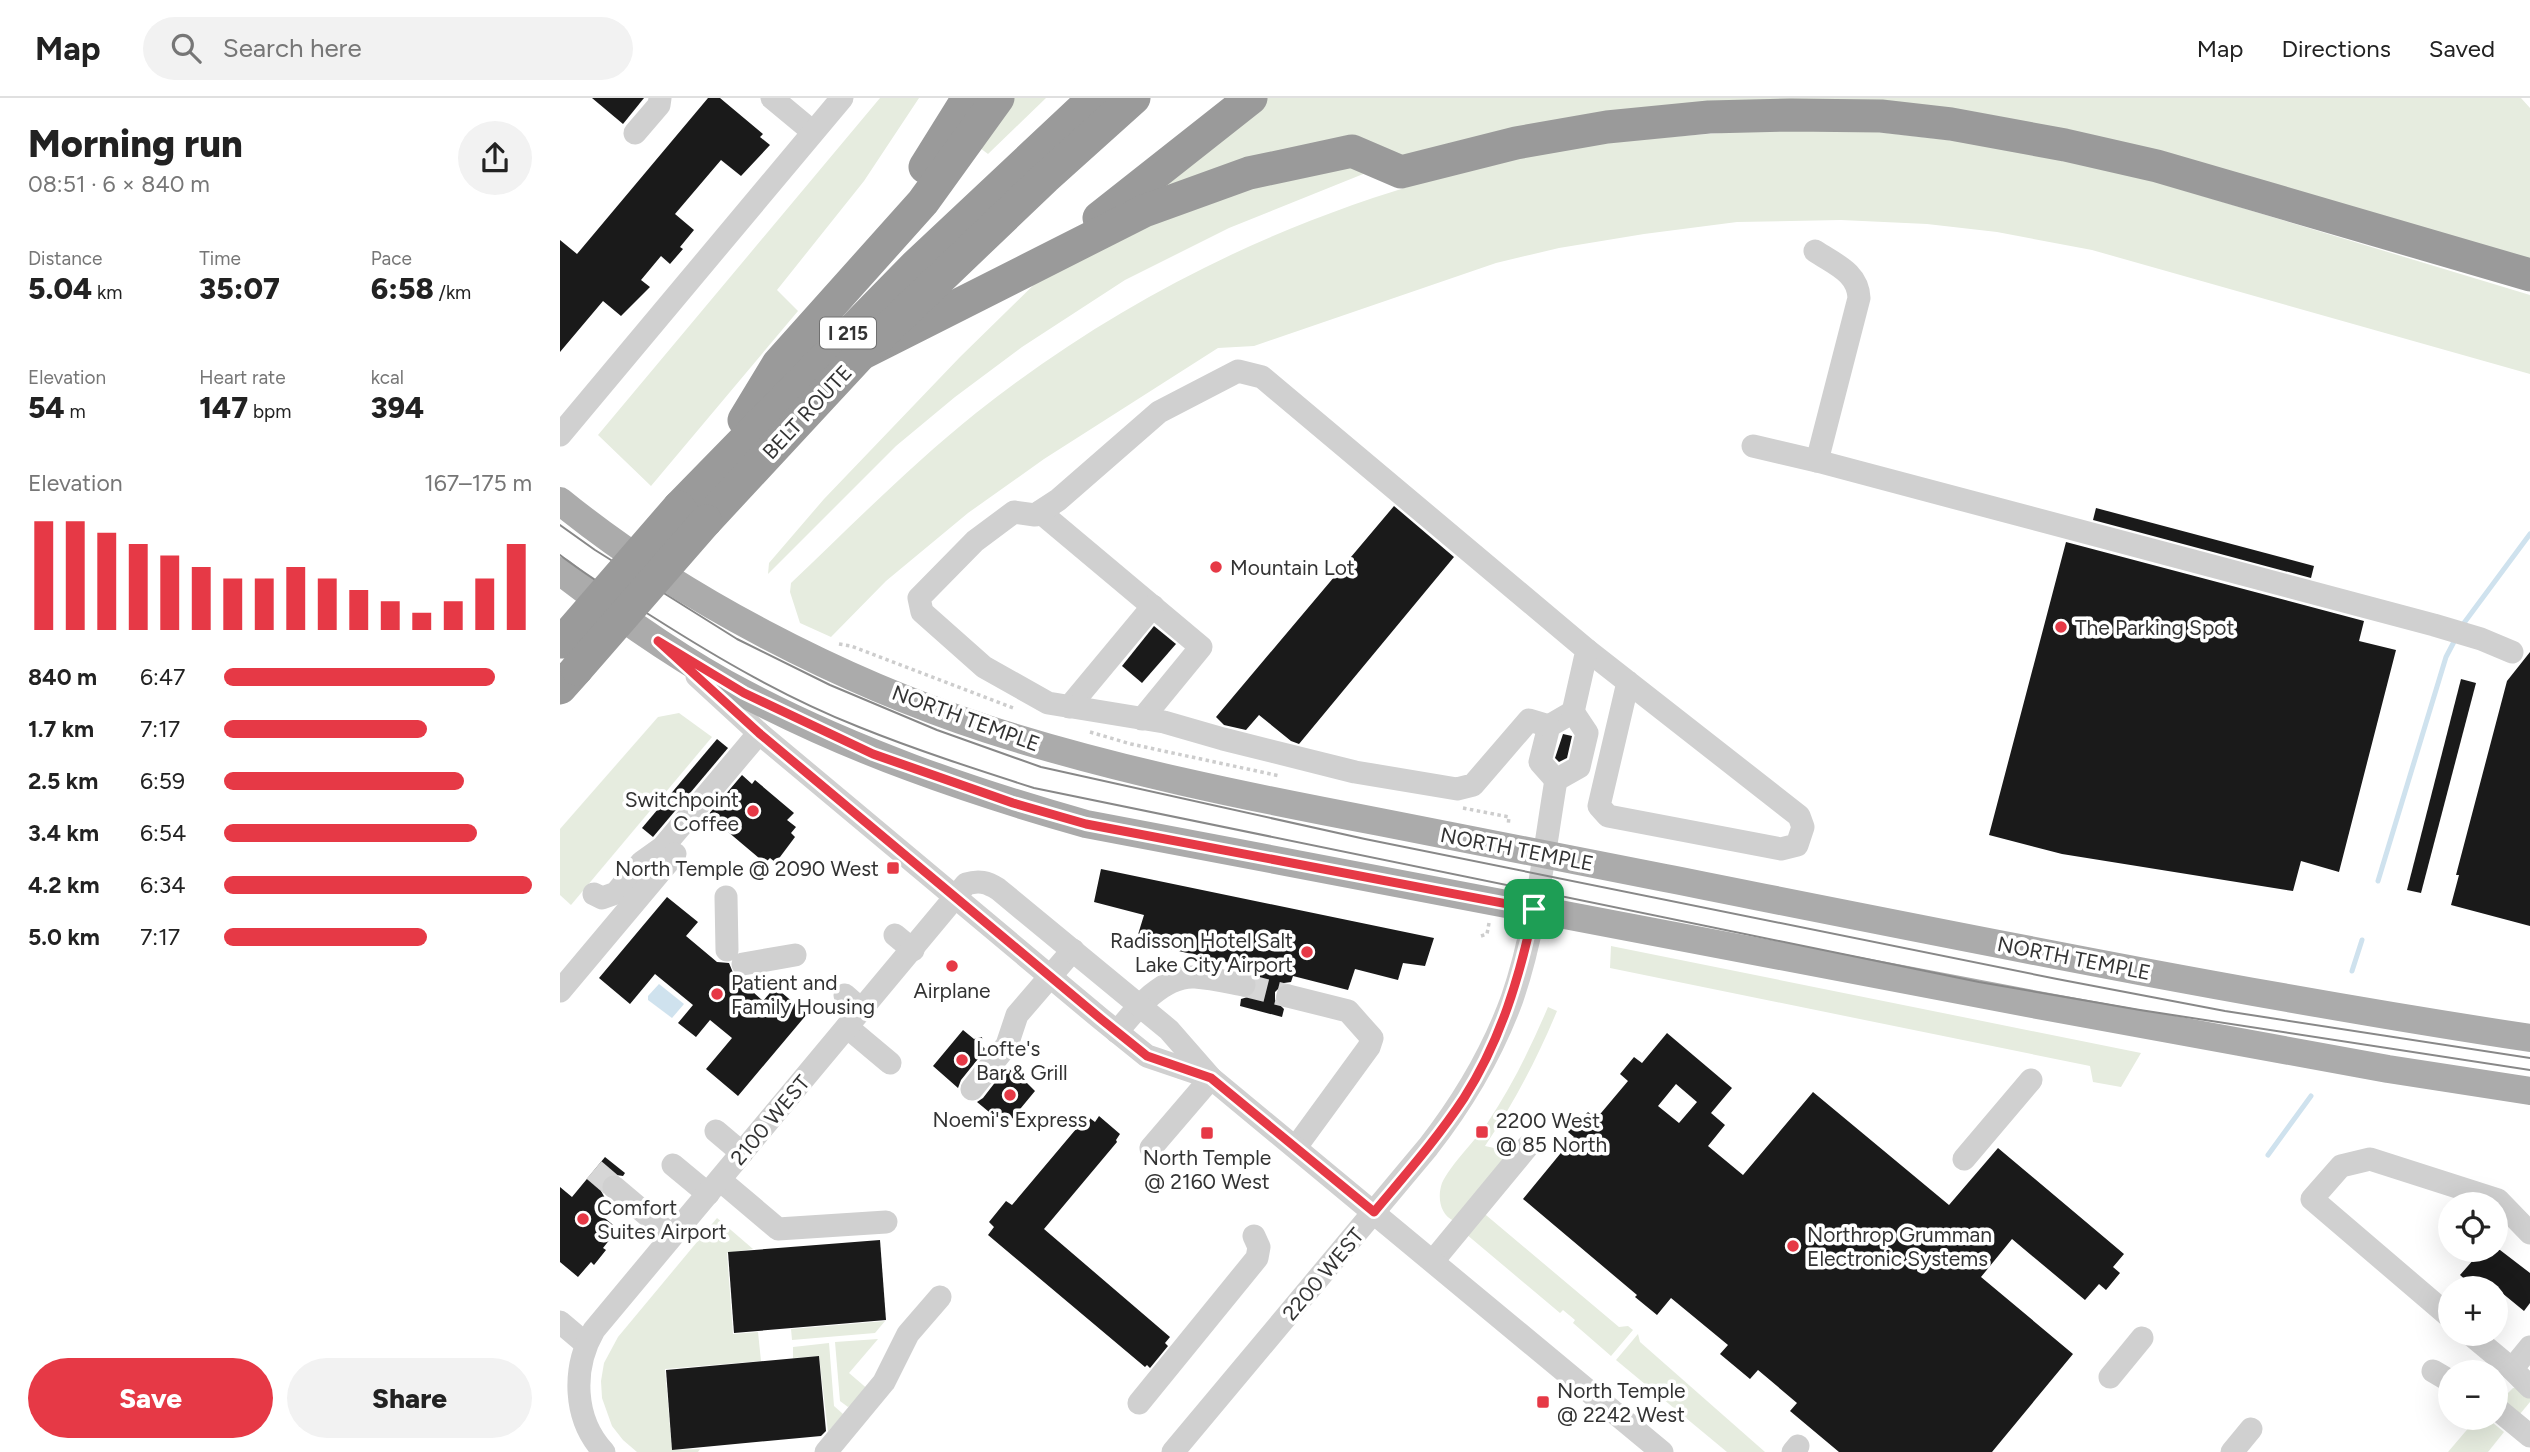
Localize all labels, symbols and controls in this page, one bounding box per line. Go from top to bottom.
search box [143,17,633,80]
text: Map [35,29,101,68]
icon: search [167,29,205,67]
text: Search here [223,32,362,64]
text: Map [2197,34,2243,63]
text: Directions [2281,34,2391,63]
text: Saved [2429,34,2495,63]
text: Morning run [28,121,243,167]
button: share [458,121,532,195]
text: 08:51 · 6 × 840 m [28,170,210,198]
text: Distance [28,247,102,270]
text: Time [199,247,241,270]
text: Pace [371,247,412,270]
text: 5.04 [28,270,92,307]
text: 35:07 [199,270,280,307]
text: 6:58 [371,270,434,307]
text: km [92,281,122,304]
text: /km [434,281,471,304]
road number: I 215 [820,317,876,348]
street label: BELT ROUTE [757,360,857,464]
text: Elevation [28,366,106,389]
text: Heart rate [199,366,286,389]
text: kcal [371,366,404,389]
text: 54 [28,389,65,426]
text: 147 [199,389,248,426]
text: 394 [371,389,424,426]
text: m [65,400,86,423]
text: bpm [248,400,291,423]
text: Elevation [28,469,123,497]
text: 167–175 m [424,469,532,497]
place label: Mountain Lot [1230,555,1355,580]
marker: Mountain Lot [1208,559,1224,575]
place label: The Parking Spot [2075,615,2234,640]
marker: The Parking Spot [2053,619,2069,635]
text: 840 m [28,663,97,691]
text: 6:47 [140,663,185,691]
street label: NORTH TEMPLE [889,680,1043,756]
text: 1.7 km [28,715,94,743]
text: 7:17 [140,715,180,743]
text: 2.5 km [28,767,98,795]
text: 6:59 [140,767,185,795]
place label: Switchpoint Coffee [625,787,739,836]
marker: Switchpoint Coffee [745,803,761,819]
text: 3.4 km [28,819,99,847]
text: 6:54 [140,819,186,847]
street label: NORTH TEMPLE [1438,822,1596,876]
place label: North Temple @ 2090 West [615,856,879,881]
marker: North Temple @ 2090 West [885,860,901,876]
text: 4.2 km [28,871,99,899]
text: 6:34 [140,871,186,899]
pin [1504,879,1564,939]
icon: arrive [1515,890,1553,928]
text: 5.0 km [28,923,100,951]
text: 7:17 [140,923,180,951]
place label: Radisson Hotel Salt Lake City Airport [1110,928,1293,977]
street label: NORTH TEMPLE [1995,931,2153,985]
marker: Radisson Hotel Salt Lake City Airport [1299,944,1315,960]
marker: Airplane [944,958,960,974]
place label: Patient and Family Housing [731,970,875,1019]
place label: Airplane [913,978,991,1003]
marker: Patient and Family Housing [709,986,725,1002]
place label: Lofte's Bar & Grill [976,1036,1068,1085]
marker: Lofte's Bar & Grill [954,1052,970,1068]
street label: 2100 WEST [725,1070,815,1170]
marker: Noemi's Express [1002,1087,1018,1103]
place label: Noemi's Express [933,1107,1087,1132]
place label: 2200 West @ 85 North [1496,1108,1607,1157]
marker: 2200 West @ 85 North [1474,1124,1490,1140]
marker: North Temple @ 2160 West [1199,1125,1215,1141]
place label: North Temple @ 2160 West [1143,1145,1271,1194]
map controls [2438,1192,2508,1430]
button: locate [2438,1192,2508,1262]
place label: Comfort Suites Airport [597,1195,727,1244]
marker: Comfort Suites Airport [575,1211,591,1227]
place label: Northrop Grumman Electronic Systems [1807,1222,1992,1271]
street label: 2200 WEST [1277,1223,1369,1325]
marker: Northrop Grumman Electronic Systems [1785,1238,1801,1254]
button: + [2438,1276,2508,1346]
button: Save [28,1358,273,1438]
button: Share [287,1358,532,1438]
button: − [2438,1360,2508,1430]
place label: North Temple @ 2242 West [1557,1378,1686,1427]
marker: North Temple @ 2242 West [1535,1394,1551,1410]

